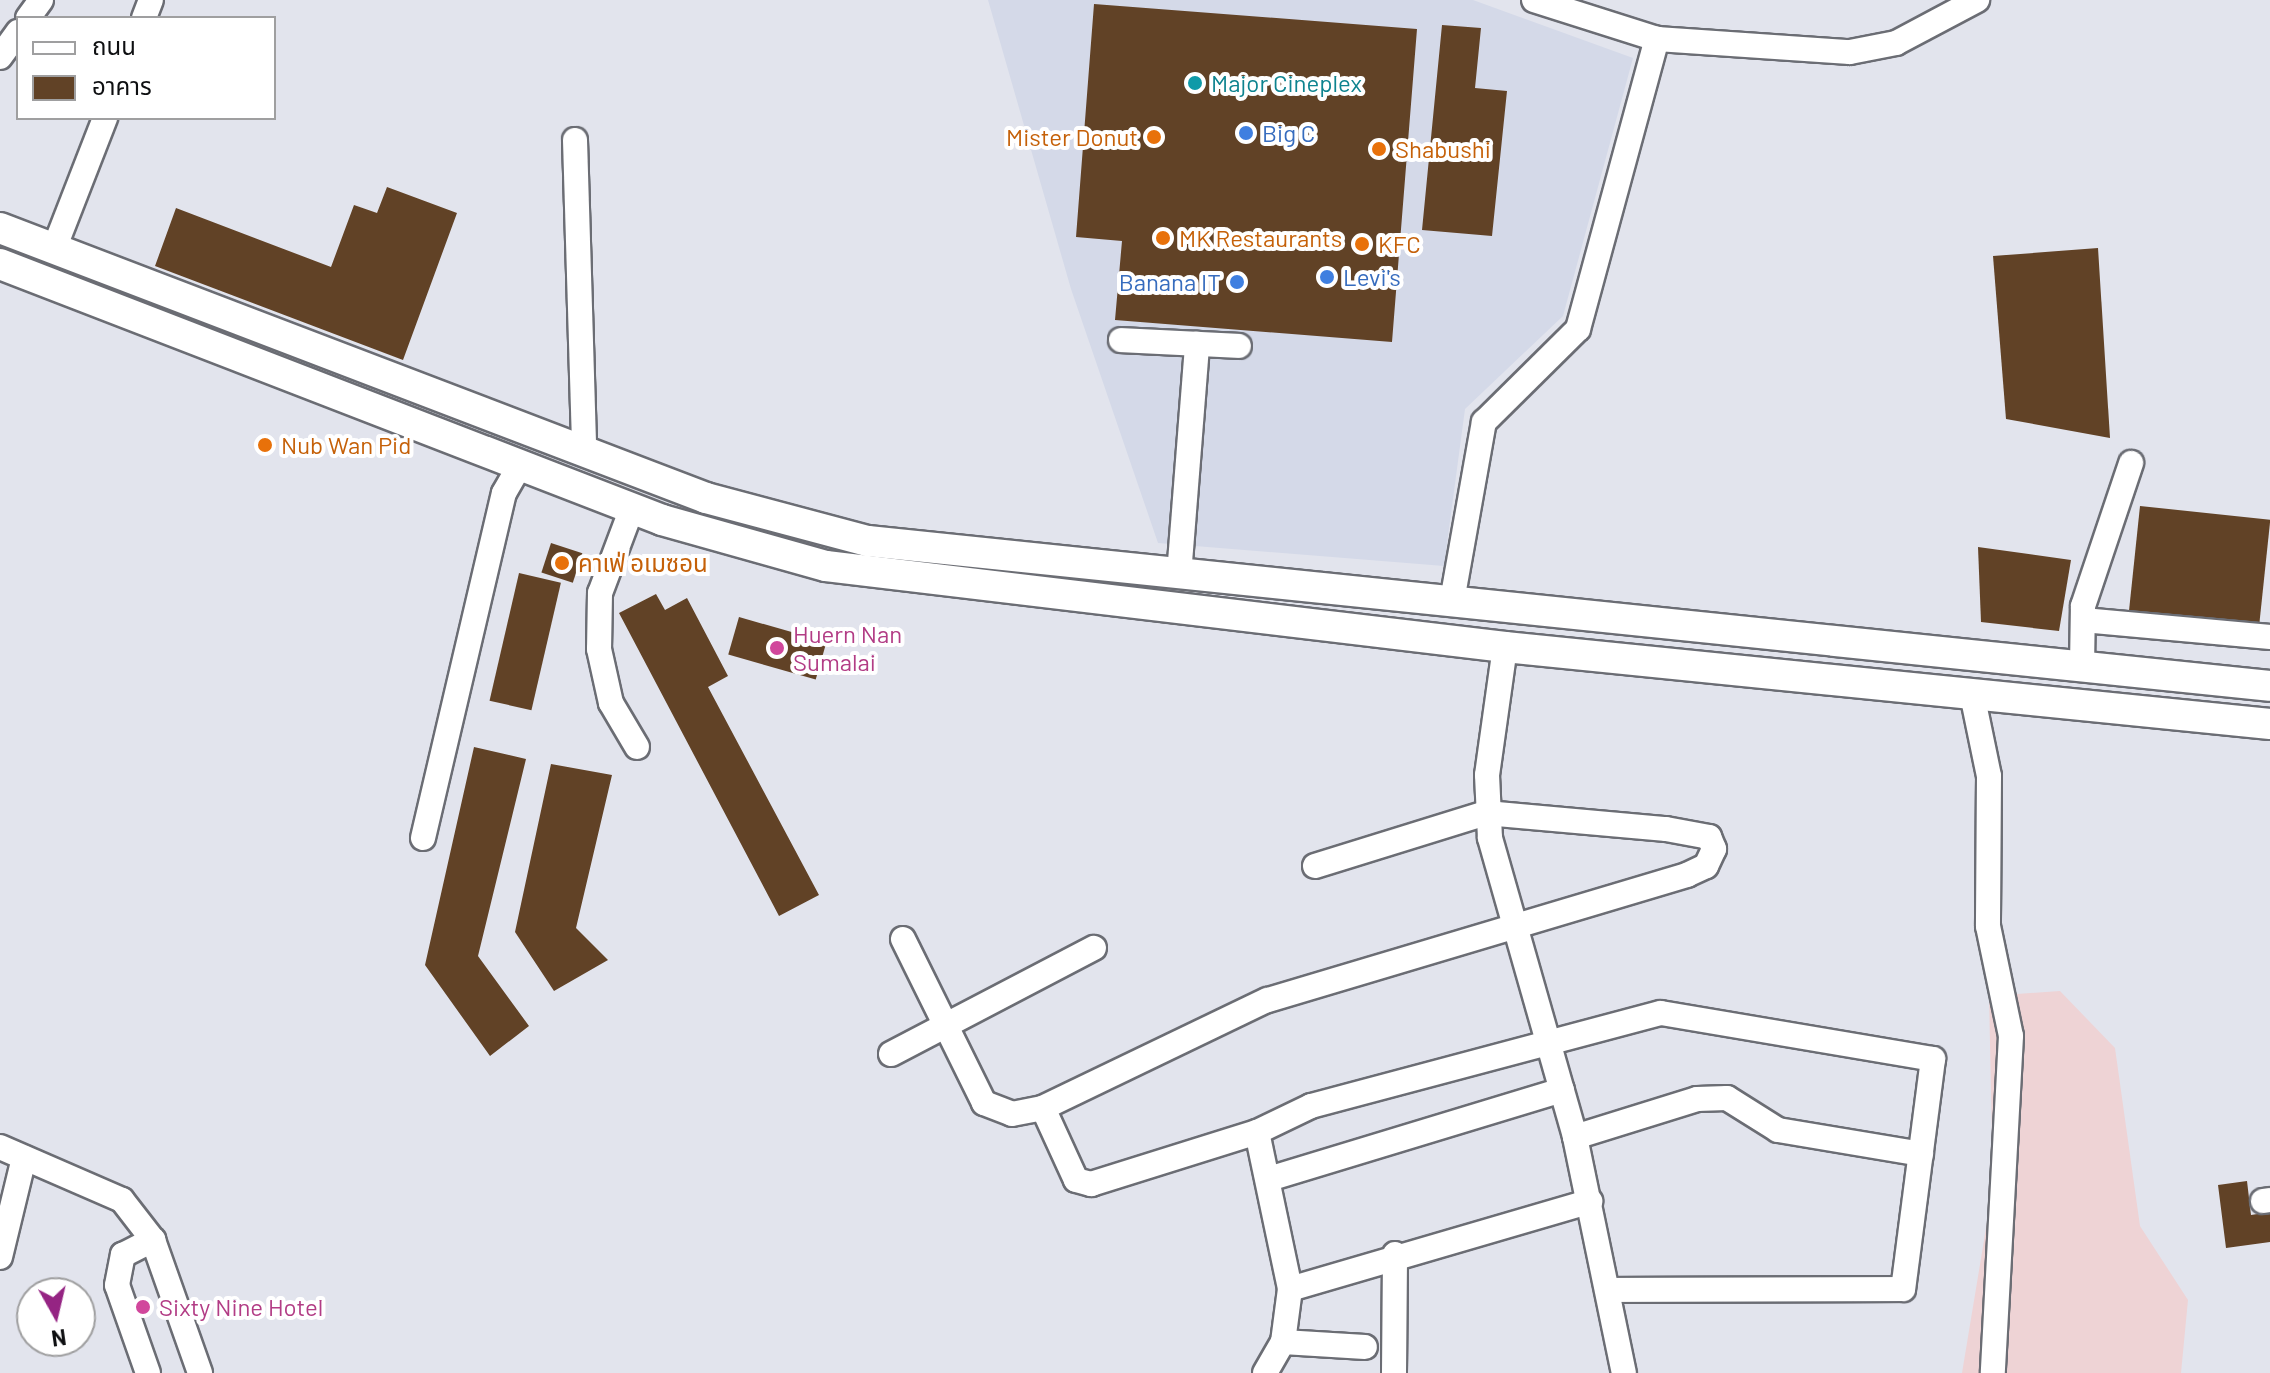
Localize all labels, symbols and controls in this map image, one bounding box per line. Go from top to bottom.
legend [16,16,276,120]
text: ถนน [92,31,136,60]
place label: Major Cineplex [1211,69,1362,97]
text: อาคาร [92,71,152,100]
marker: Major Cineplex [1186,74,1204,92]
place label: Big C [1262,119,1315,147]
place label: Mister Donut [1006,123,1138,151]
marker: Big C [1237,124,1255,142]
marker: Mister Donut [1145,128,1163,146]
place label: Shabushi [1395,135,1491,163]
marker: Shabushi [1370,140,1388,158]
place label: MK Restaurants [1179,224,1342,252]
marker: MK Restaurants [1154,229,1172,247]
place label: KFC [1378,230,1421,258]
marker: KFC [1353,235,1371,253]
place label: Levi's [1343,263,1401,291]
place label: Banana IT [1119,268,1221,296]
marker: Levi's [1318,268,1336,286]
marker: Banana IT [1228,273,1246,291]
place label: Nub Wan Pid [281,431,411,459]
marker: Nub Wan Pid [256,436,274,454]
place label: คาเฟ่ อเมซอน [578,549,708,577]
marker: คาเฟ่ อเมซอน [553,554,571,572]
place label: Huern Nan Sumalai [793,620,902,676]
marker: Huern Nan Sumalai [768,639,786,657]
north arrow [16,1277,96,1357]
place label: Sixty Nine Hotel [159,1293,323,1321]
marker: Sixty Nine Hotel [134,1298,152,1316]
text: N [50,1325,68,1353]

